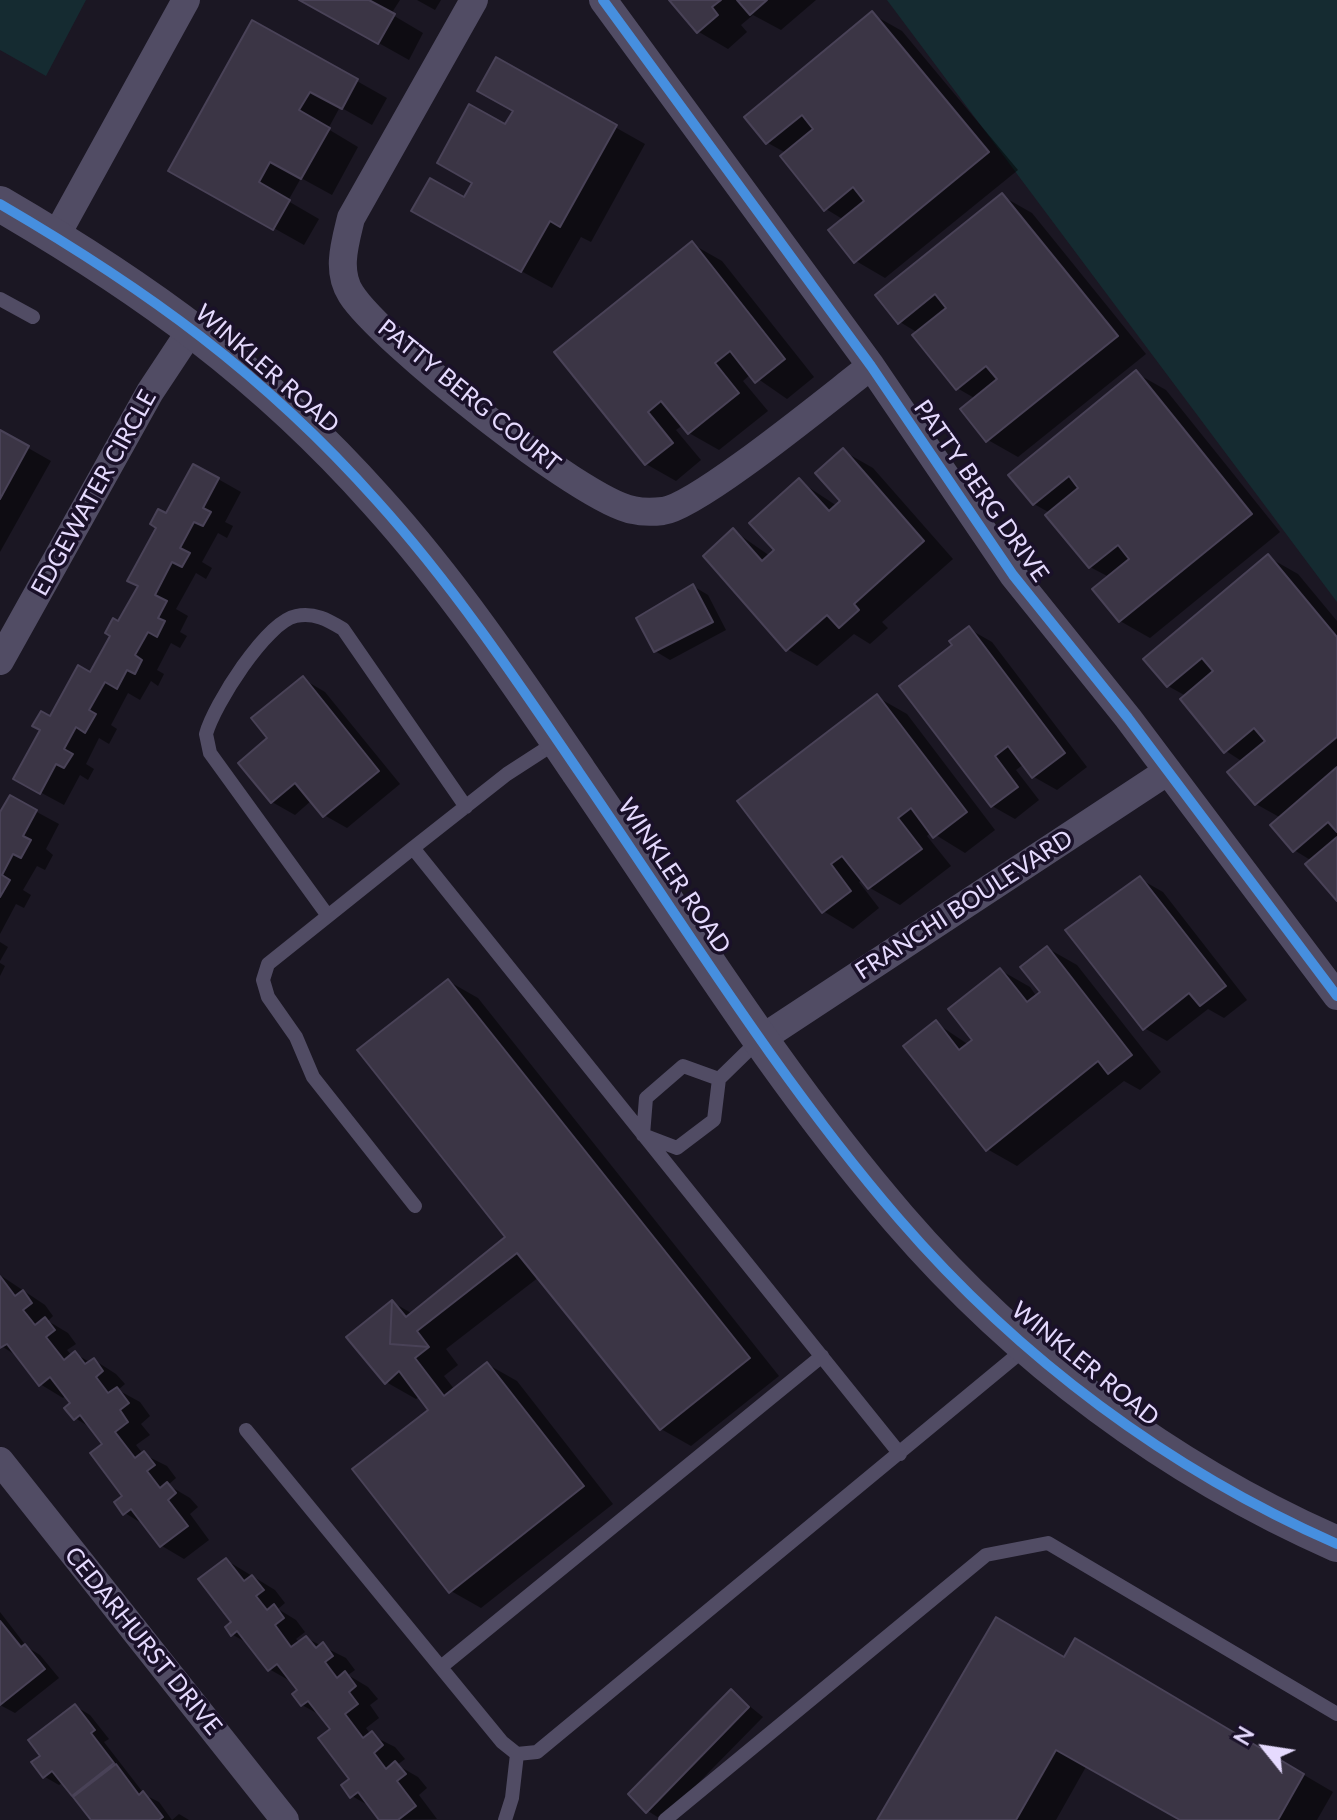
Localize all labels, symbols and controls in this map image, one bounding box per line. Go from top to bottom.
street label: WINKLER ROAD [189,299,345,439]
street label: PATTY BERG COURT [372,314,566,478]
street label: EDGEWATER CIRCLE [25,385,163,601]
street label: PATTY BERG DRIVE [907,395,1055,587]
street label: WINKLER ROAD [611,793,737,959]
street label: FRANCHI BOULEVARD [850,824,1078,986]
street label: WINKLER ROAD [1005,1296,1165,1432]
street label: CEDARHURST DRIVE [58,1541,228,1741]
north arrow [1225,1708,1305,1788]
text: N [1228,1722,1260,1750]

